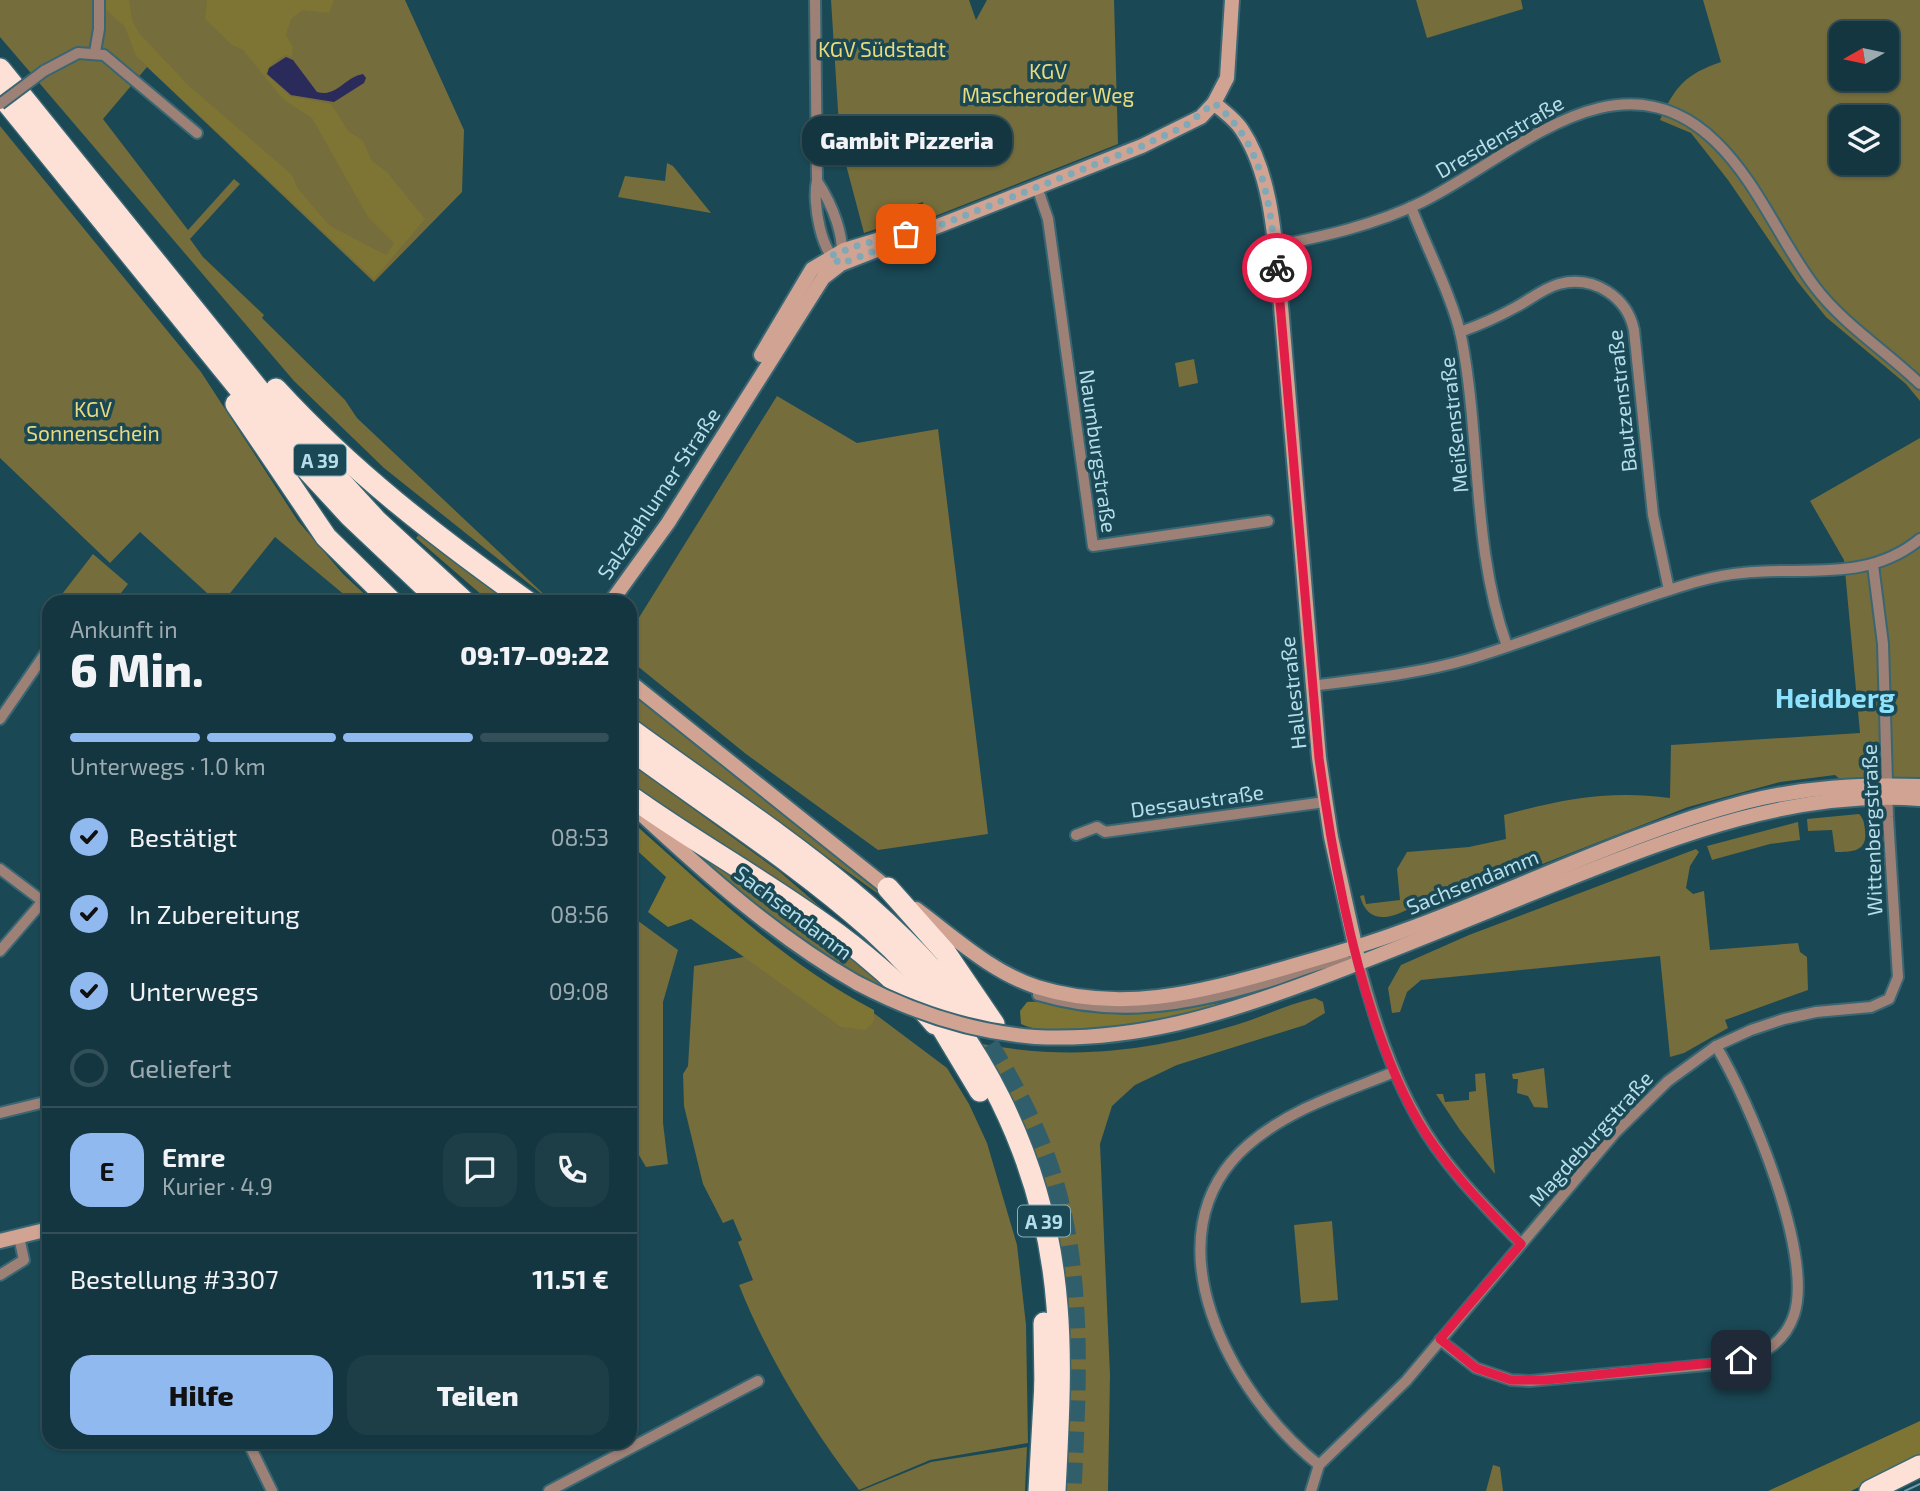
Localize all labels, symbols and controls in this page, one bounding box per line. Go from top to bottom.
north arrow [1829,21,1899,91]
map controls [1829,21,1899,175]
park label: KGV Südstadt [818,36,946,61]
park label: KGV Mascheroder Weg [962,58,1135,107]
street label: Dresdenstraße [1431,89,1567,183]
button: layers [1829,105,1899,175]
callout: Gambit Pizzeria [801,115,1011,164]
text: Gambit Pizzeria [820,126,994,154]
pin [876,204,936,264]
icon: bag [887,215,925,253]
courier [1242,233,1312,303]
icon: bike [1258,249,1296,287]
street label: Bautzenstraße [1601,329,1641,473]
street label: Meißenstraße [1433,356,1473,494]
street label: Naumburgstraße [1075,368,1123,534]
park label: KGV Sonnenschein [26,396,160,445]
street label: Salzdahlumer Straße [591,402,725,584]
road number: A 39 [294,444,346,475]
text: Ankunft in [70,615,178,643]
street label: Hallestraße [1274,635,1310,751]
text: 09:17–09:22 [460,639,609,670]
text: 6 Min. [70,641,204,696]
district label: Heidberg [1775,680,1895,714]
street label: Wittenbergstraße [1856,744,1886,916]
text: Unterwegs · 1.0 km [70,752,266,780]
street label: Dessaustraße [1129,778,1265,822]
icon: check [70,818,108,856]
text: Bestätigt [129,821,237,852]
text: 08:53 [551,823,609,851]
street label: Sachsendamm [1402,843,1542,919]
street label: Sachsendamm [730,860,858,964]
icon: check [70,895,108,933]
text: In Zubereitung [129,898,300,929]
text: 08:56 [550,900,609,928]
icon: check [70,972,108,1010]
text: Unterwegs [129,975,259,1006]
text: 09:08 [549,977,609,1005]
text: Geliefert [129,1052,231,1083]
street label: Magdeburgstraße [1523,1065,1657,1211]
button: chat [443,1133,517,1207]
button: phone [535,1133,609,1207]
text: Emre [162,1141,225,1172]
text: E [99,1155,115,1186]
text: Kurier · 4.9 [162,1172,273,1200]
road number: A 39 [1018,1205,1070,1236]
text: Bestellung #3307 [70,1263,279,1294]
text: 11.51 € [532,1263,609,1294]
pin [1711,1330,1771,1390]
icon: home [1722,1341,1760,1379]
button: Hilfe [70,1355,333,1435]
button: Teilen [347,1355,609,1435]

